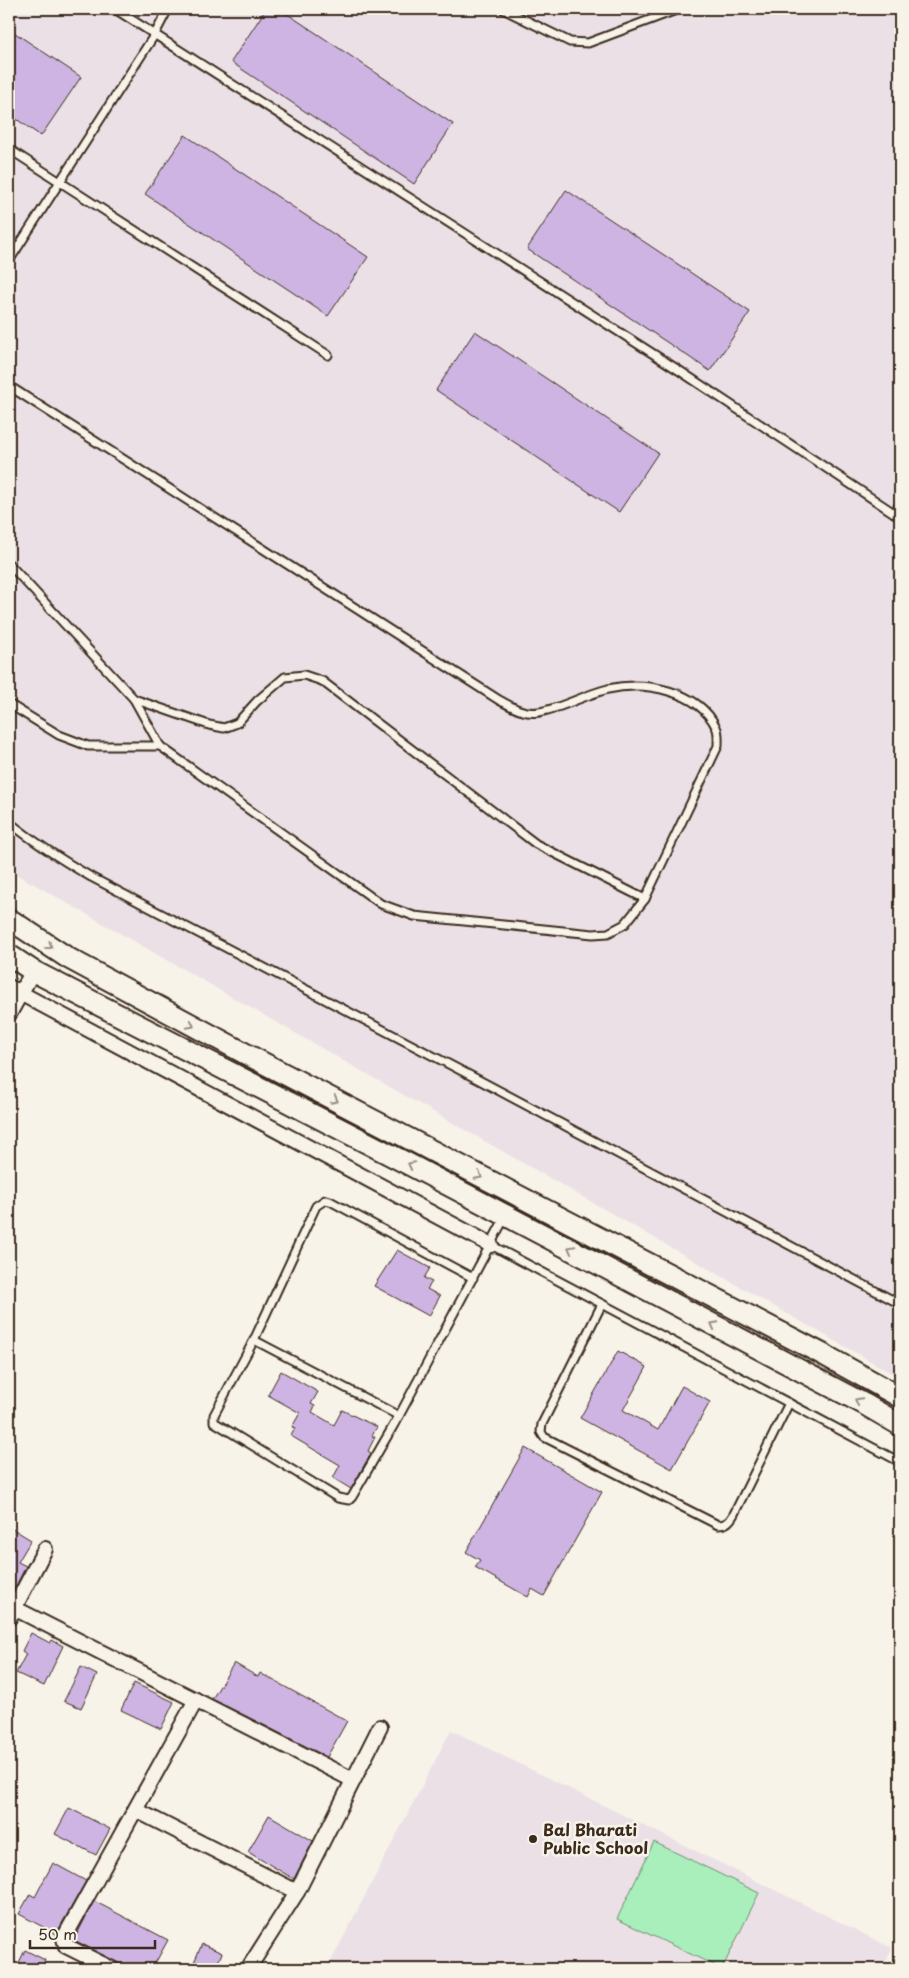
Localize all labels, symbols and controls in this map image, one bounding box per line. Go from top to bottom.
one-way arrow [44,939,53,949]
one-way arrow [186,1018,195,1028]
one-way arrow [330,1094,339,1104]
one-way arrow [408,1161,417,1171]
one-way arrow [474,1169,483,1179]
one-way arrow [567,1245,576,1255]
one-way arrow [711,1321,720,1331]
one-way arrow [854,1397,863,1407]
place label: Bal Bharati Public School [543,1817,648,1859]
marker: Bal Bharati Public School [527,1833,539,1845]
scale bar [30,1918,155,1950]
text: 50 m [38,1922,77,1945]

